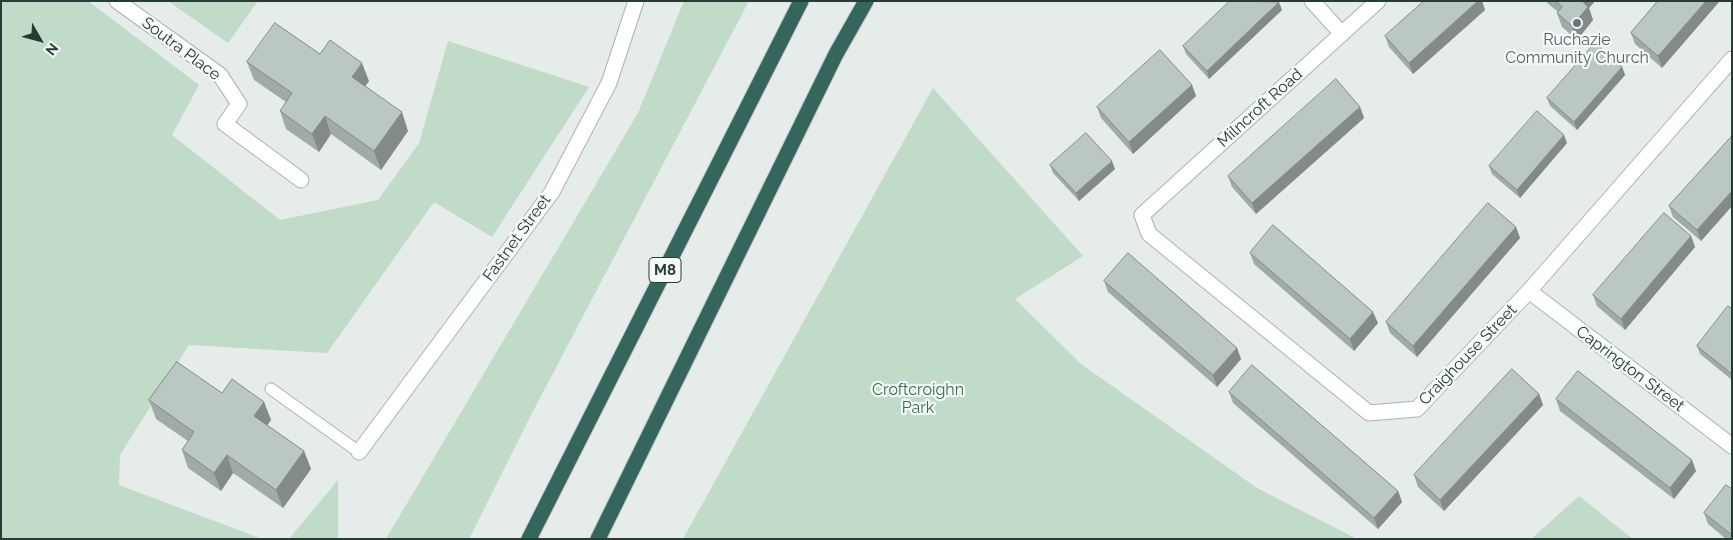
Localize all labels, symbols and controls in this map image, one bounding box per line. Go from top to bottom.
street label: Soutra Place [138,13,224,85]
north arrow [15,15,65,65]
marker: Ruchazie Community Church [1571,17,1583,29]
place label: Ruchazie Community Church [1505,30,1649,68]
text: N [42,40,61,58]
street label: Milncroft Road [1214,65,1306,151]
street label: Fastnet Street [479,191,555,285]
road number: M8 [649,258,681,282]
street label: Craighouse Street [1415,301,1521,409]
street label: Caprington Street [1572,322,1688,416]
park label: Croftcroighn Park [872,380,964,418]

